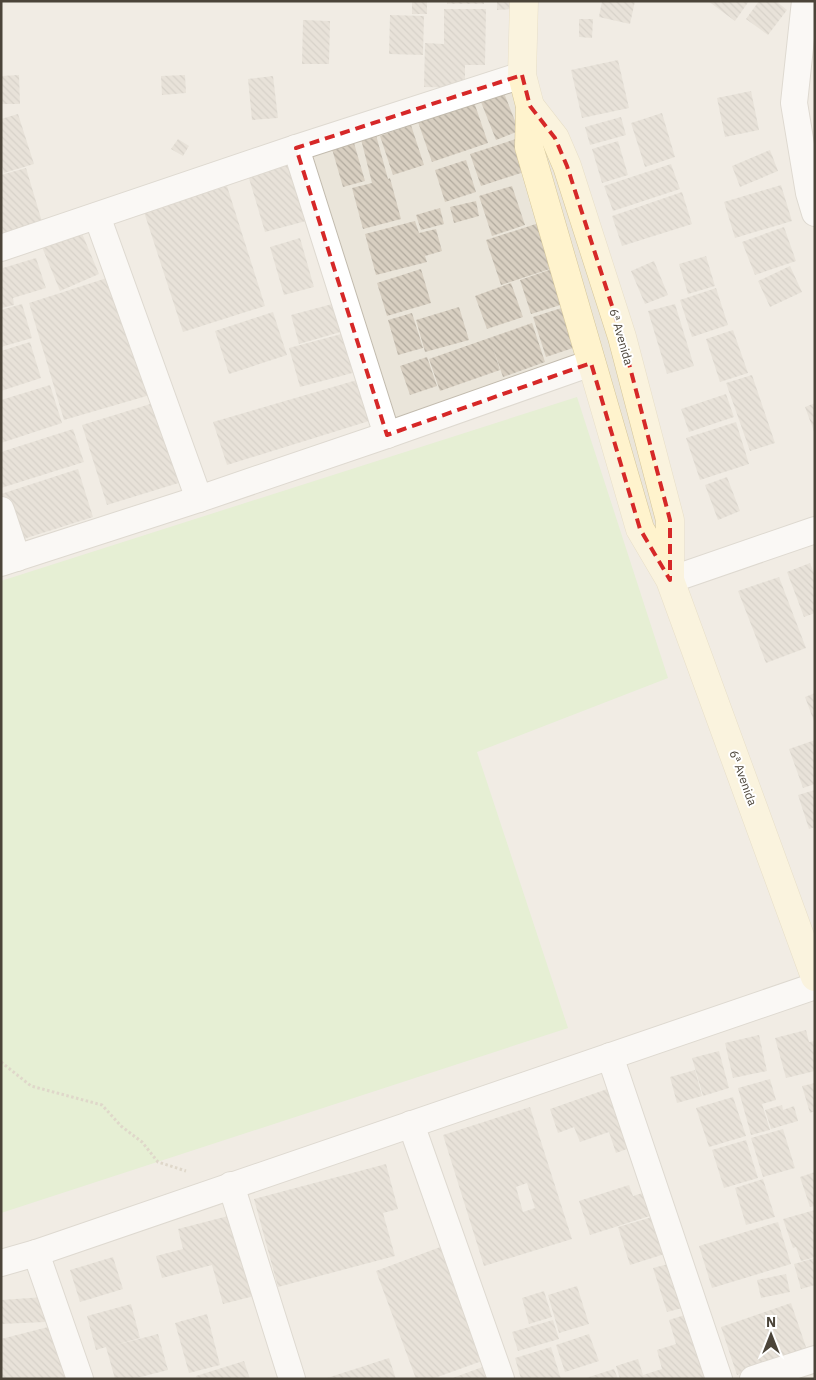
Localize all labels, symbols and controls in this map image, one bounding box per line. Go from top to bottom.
street label: 6ª Avenida [606,307,637,367]
street label: 6ª Avenida [727,748,761,808]
north arrow [746,1310,796,1360]
text: N [766,1313,776,1331]

